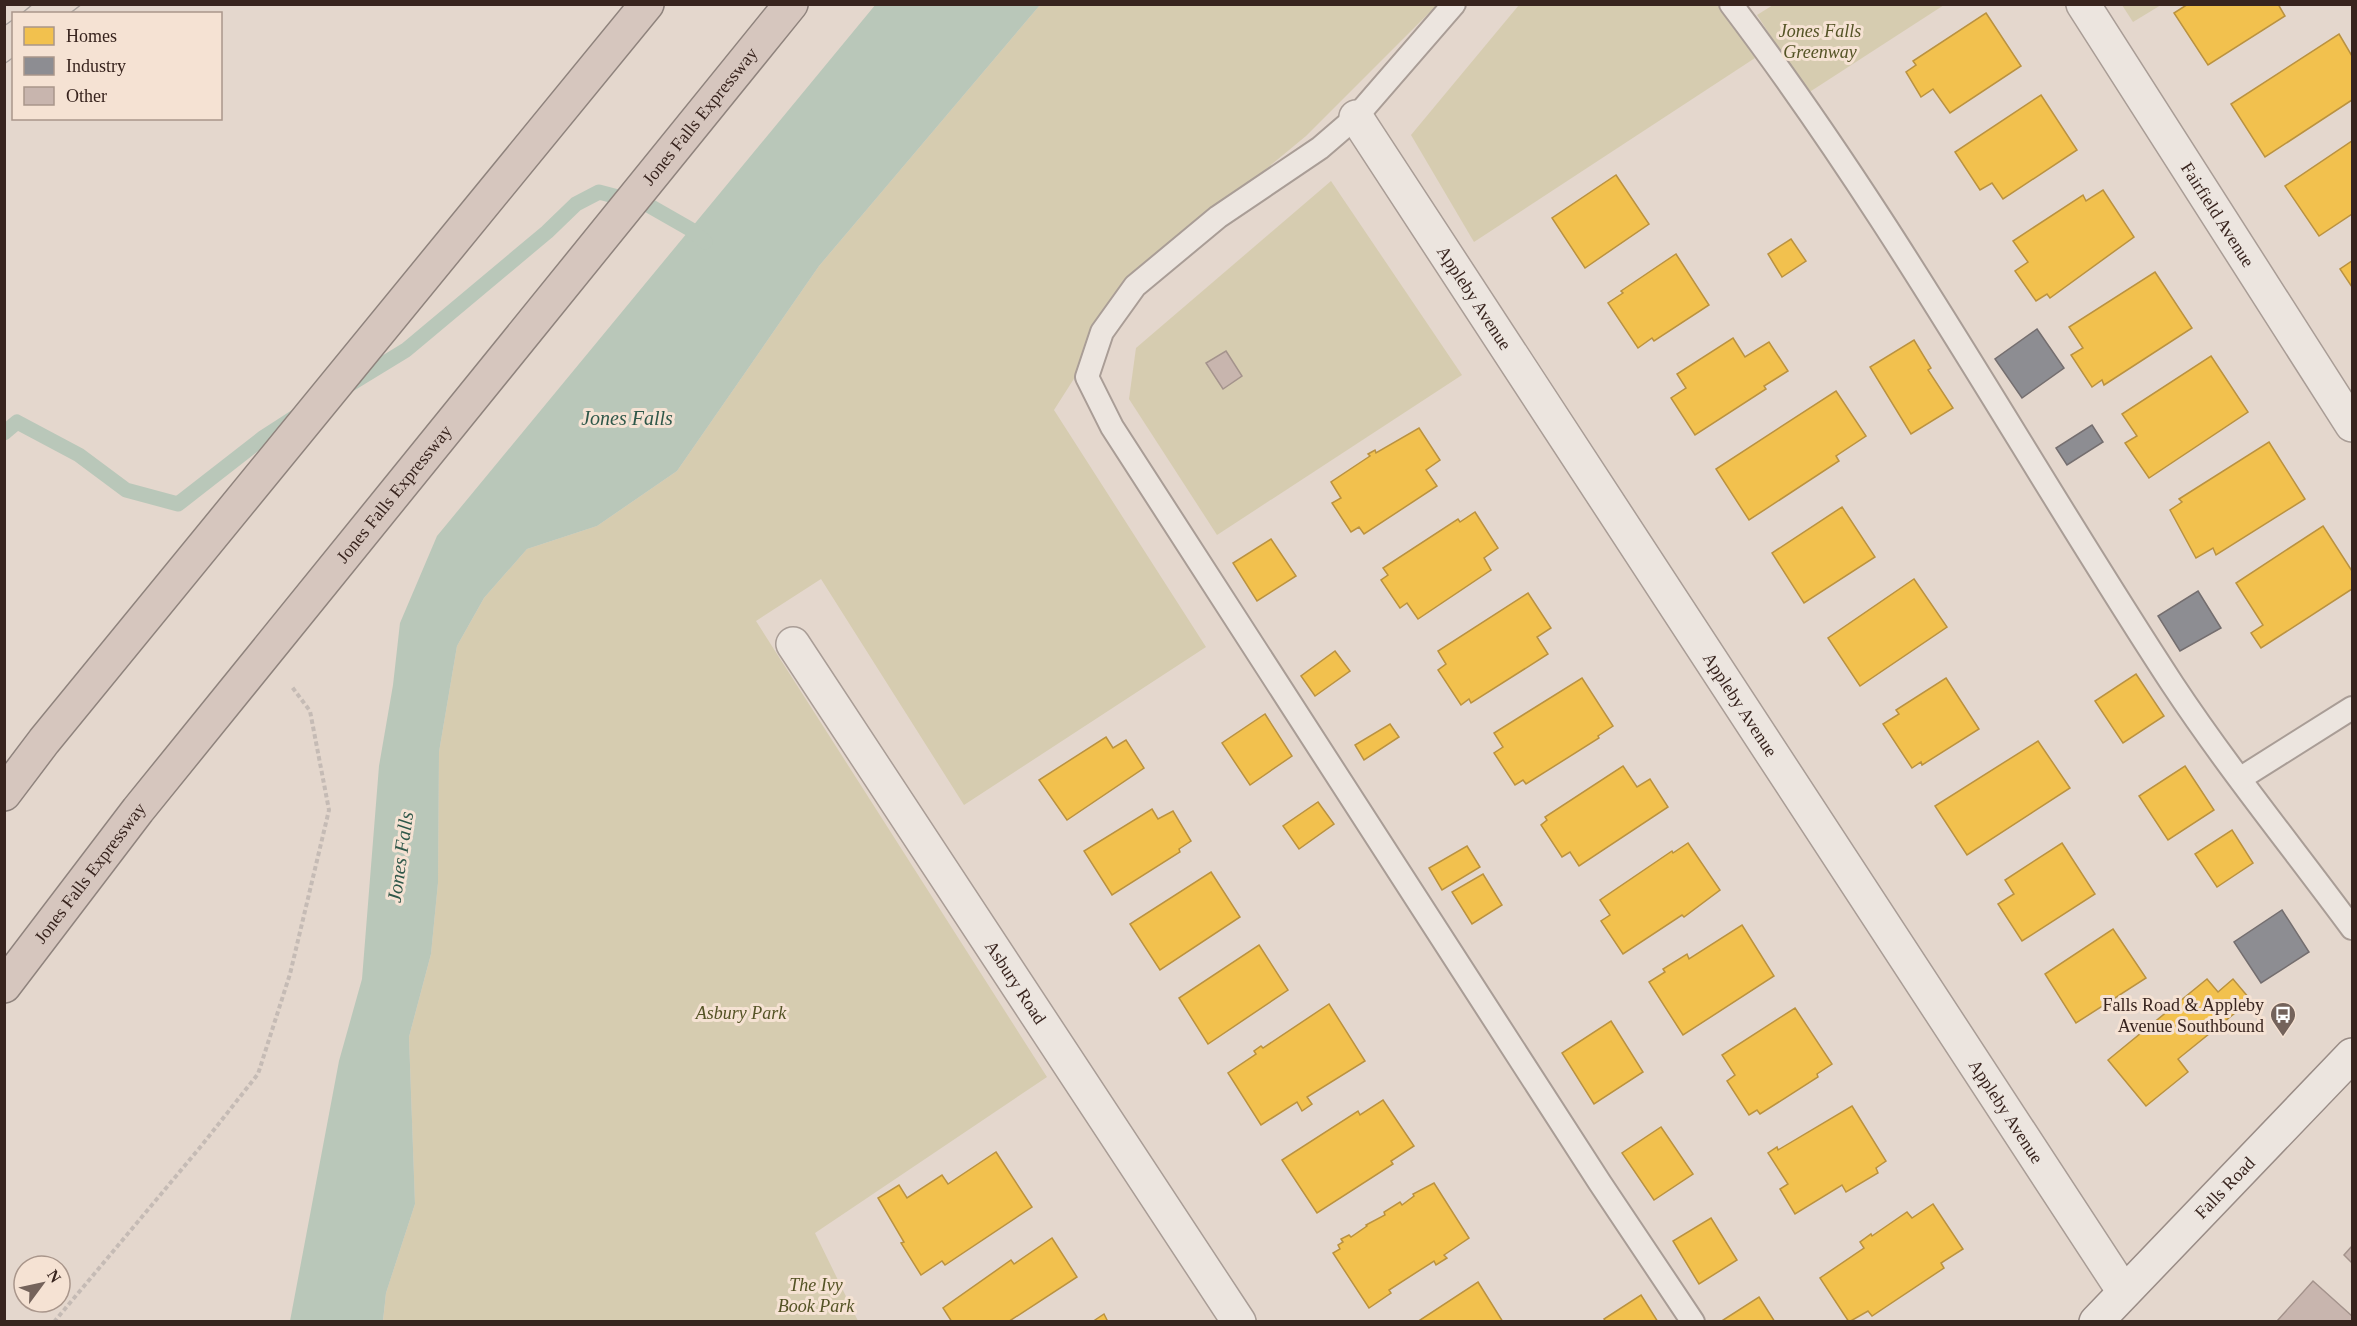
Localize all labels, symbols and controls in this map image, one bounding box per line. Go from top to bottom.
legend [12,12,222,120]
park label: Jones Falls Greenway [1779,21,1861,62]
text: Homes [66,26,117,46]
street label: Jones Falls Expressway [638,44,762,189]
text: Industry [66,56,126,76]
text: Other [66,86,107,106]
street label: Fairfield Avenue [2177,159,2258,271]
street label: Appleby Avenue [1433,242,1515,354]
water label: Jones Falls [581,407,673,429]
street label: Jones Falls Expressway [332,421,456,567]
street label: Appleby Avenue [1699,649,1781,760]
street label: Jones Falls Expressway [30,799,150,947]
water label: Jones Falls [383,810,417,904]
street label: Asbury Road [981,937,1050,1028]
place label: Falls Road & Appleby Avenue Southbound [2103,995,2264,1036]
bus stop icon: Falls Road & Appleby Avenue Southbound [2268,1000,2298,1038]
park label: Asbury Park [695,1003,787,1023]
street label: Appleby Avenue [1965,1056,2047,1167]
street label: Falls Road [2191,1153,2259,1223]
north arrow [12,1254,72,1314]
text: N [44,1267,65,1286]
park label: The Ivy Book Park [778,1275,855,1316]

